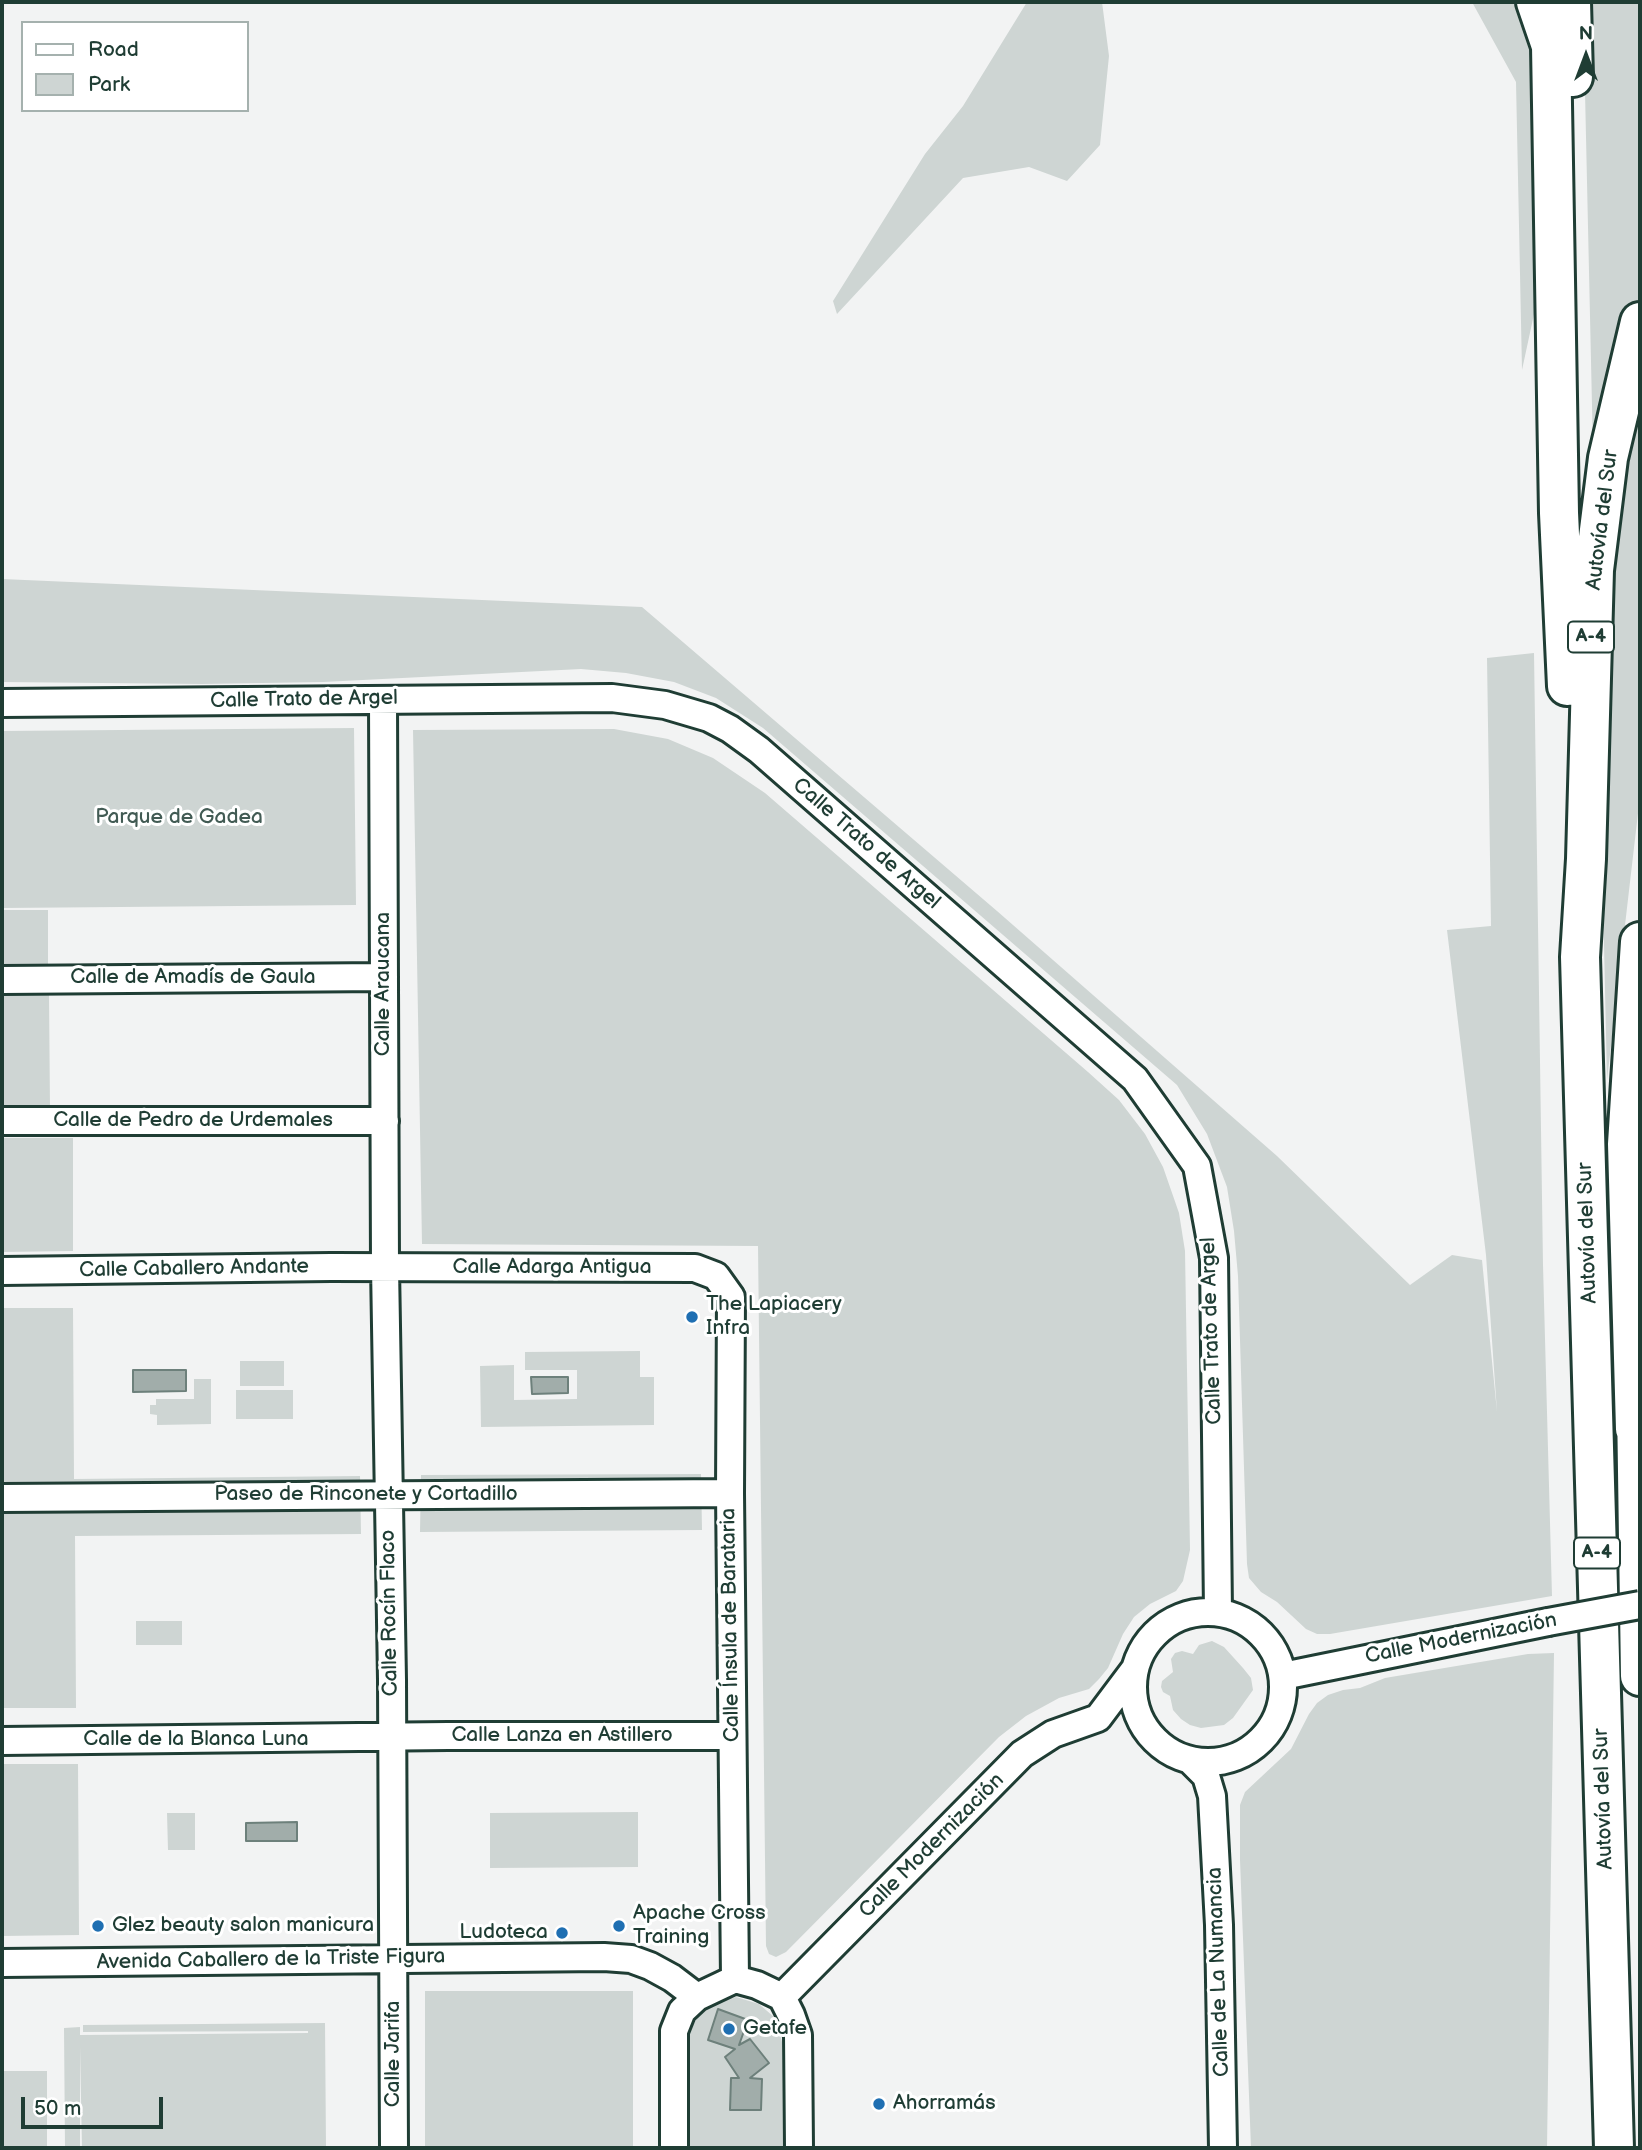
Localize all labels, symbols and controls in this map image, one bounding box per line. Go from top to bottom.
legend [21,21,248,112]
north arrow [1551,21,1621,91]
text: N [1579,23,1593,46]
text: Road [88,37,139,62]
text: Park [88,72,130,97]
street label: Autovía del Sur [1582,448,1624,592]
road number: A-4 [1568,622,1614,652]
street label: Calle Trato de Argel [210,686,398,714]
street label: Calle Trato de Argel [787,773,945,915]
park label: Parque de Gadea [95,805,263,831]
street label: Calle Araucana [371,912,397,1056]
street label: Calle de Amadís de Gaula [70,965,316,991]
street label: Calle de Pedro de Urdemales [53,1108,333,1134]
street label: Autovía del Sur [1573,1162,1603,1304]
street label: Calle Trato de Argel [1196,1237,1228,1425]
street label: Calle Caballero Andante [79,1254,309,1284]
street label: Calle Adarga Antigua [452,1255,652,1281]
place label: The Lapiacery Infra [706,1292,842,1342]
marker: The Lapiacery Infra [684,1309,700,1325]
street label: Paseo de Rinconete y Cortadillo [214,1482,518,1508]
street label: Calle Ínsula de Barataria [716,1508,746,1742]
street label: Calle Rocín Flaco [376,1529,404,1697]
road number: A-4 [1574,1538,1620,1568]
street label: Calle Modernización [1363,1608,1559,1670]
street label: Calle Lanza en Astillero [451,1723,673,1749]
street label: Calle de la Blanca Luna [83,1727,309,1753]
street label: Autovía del Sur [1589,1728,1619,1870]
street label: Calle Modernización [854,1768,1010,1924]
street label: Calle de La Numancia [1203,1867,1235,2077]
place label: Apache Cross Training [633,1901,766,1951]
place label: Glez beauty salon manicura [112,1913,374,1939]
marker: Glez beauty salon manicura [90,1918,106,1934]
marker: Apache Cross Training [611,1918,627,1934]
place label: Ludoteca [459,1920,548,1946]
marker: Ludoteca [554,1925,570,1941]
street label: Avenida Caballero de la Triste Figura [96,1944,446,1976]
street label: Calle Jarifa [381,2001,407,2107]
place label: Getafe [743,2016,807,2042]
marker: Getafe [721,2021,737,2037]
scale bar [24,2084,166,2128]
place label: Ahorramás [893,2091,996,2117]
text: 50 m [34,2096,81,2121]
marker: Ahorramás [871,2096,887,2112]

